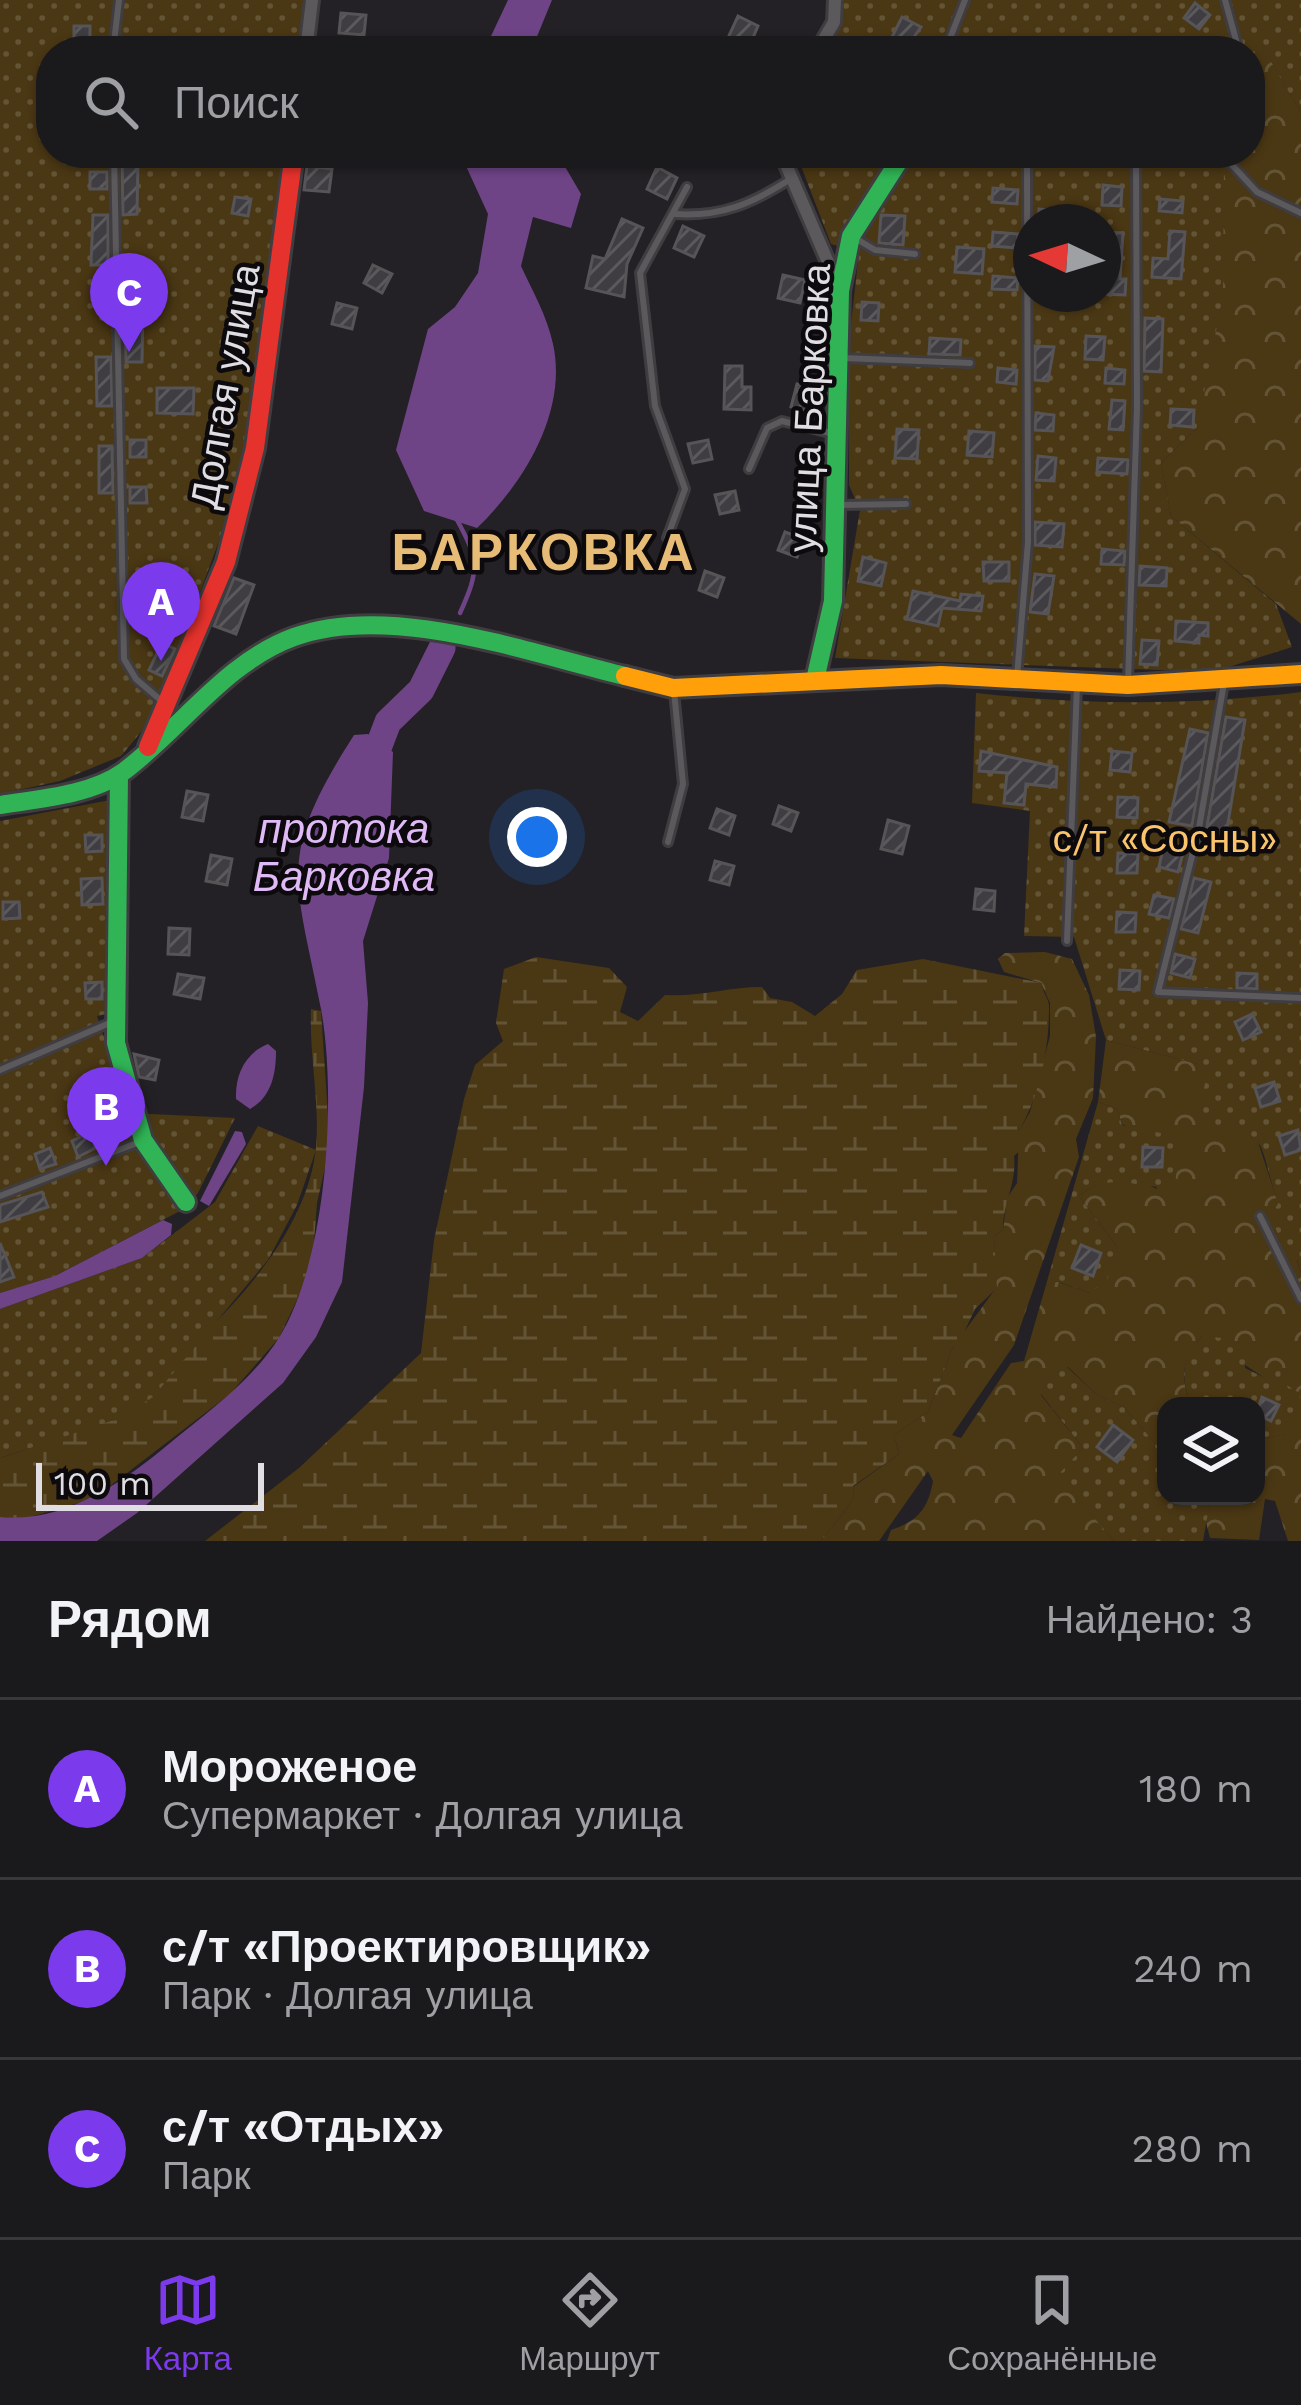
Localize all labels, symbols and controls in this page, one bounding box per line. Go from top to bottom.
search box [36,36,1265,168]
icon: search [78,69,144,135]
text: Поиск [174,76,299,129]
north arrow [1013,204,1121,312]
pin: C [90,253,168,352]
street label: Долгая улица [181,260,269,512]
street label: улица Барковка [779,262,839,553]
district label: БАРКОВКА [391,523,697,582]
pin: A [122,562,200,661]
water label: протока Барковка [253,804,435,901]
your location [507,807,567,867]
park label: с/т «Сосны» [1052,816,1278,861]
pin: B [67,1067,145,1166]
map controls [1157,1397,1265,1505]
button: layers [1157,1397,1265,1505]
scale bar [36,1457,264,1510]
text: 100 m [54,1464,151,1503]
text: Рядом [48,1590,212,1649]
text: Найдено: 3 [1046,1597,1253,1642]
text: Мороженое [162,1740,417,1793]
text: A [74,1766,100,1811]
text: 180 m [1139,1766,1253,1811]
text: Супермаркет · Долгая улица [162,1793,683,1838]
text: с/т «Проектировщик» [162,1920,651,1973]
text: B [74,1946,100,1991]
text: 240 m [1133,1946,1253,1991]
text: Парк · Долгая улица [162,1973,533,2018]
text: с/т «Отдых» [162,2100,444,2153]
text: C [74,2126,100,2171]
text: 280 m [1132,2126,1253,2171]
text: Парк [162,2153,250,2198]
tab: Карта [144,2267,232,2378]
tab: Маршрут [519,2267,660,2378]
tab: Сохранённые [947,2267,1157,2378]

